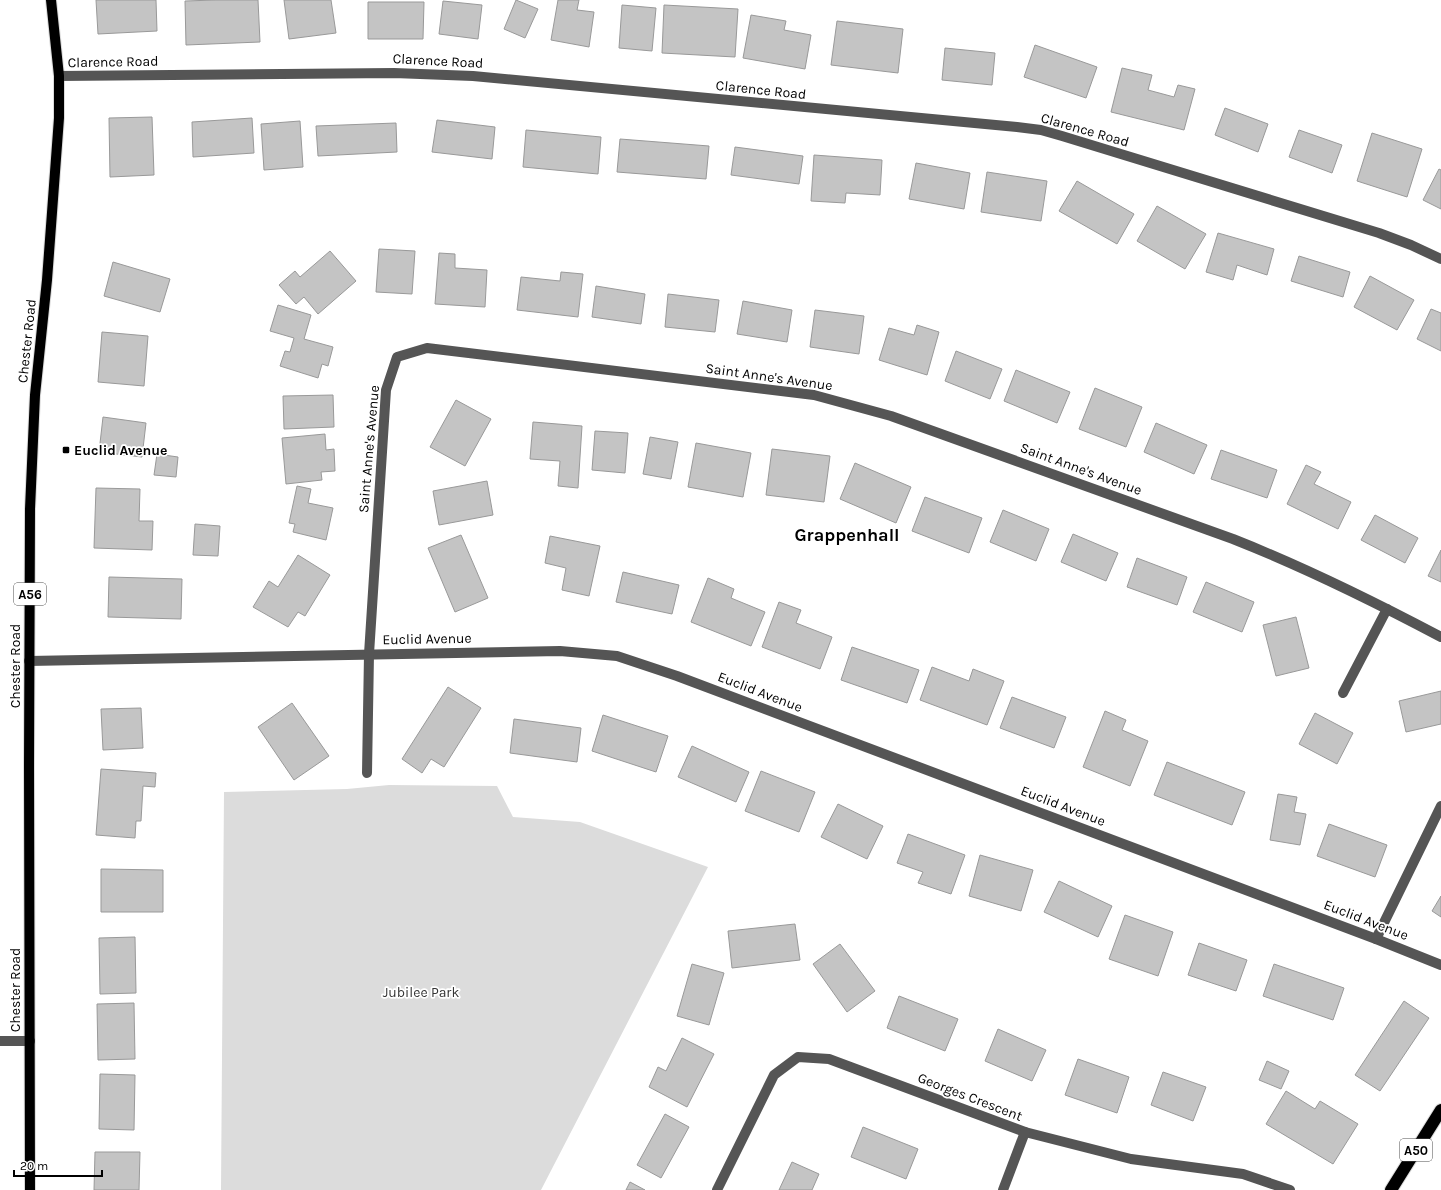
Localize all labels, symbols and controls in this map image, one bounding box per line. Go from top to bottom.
street label: Clarence Road [392,50,484,72]
street label: Clarence Road [67,53,159,71]
street label: Clarence Road [715,77,807,103]
street label: Clarence Road [1039,109,1131,151]
street label: Chester Road [14,298,40,384]
street label: Saint Anne's Avenue [704,360,834,394]
street label: Saint Anne's Avenue [355,384,383,514]
street label: Saint Anne's Avenue [1018,439,1144,499]
place label: Euclid Avenue [74,442,167,459]
marker: Euclid Avenue [61,445,71,455]
district label: Grappenhall [794,524,900,546]
road number: A56 [14,583,46,605]
street label: Chester Road [7,624,24,708]
street label: Euclid Avenue [382,630,472,648]
street label: Euclid Avenue [715,668,805,716]
street label: Euclid Avenue [1018,782,1108,830]
street label: Euclid Avenue [1321,896,1411,944]
street label: Chester Road [7,948,24,1032]
park label: Jubilee Park [383,984,459,1001]
street label: Georges Crescent [915,1069,1025,1125]
road number: A50 [1400,1139,1432,1161]
scale bar [14,1152,102,1178]
text: 20 m [20,1159,48,1173]

